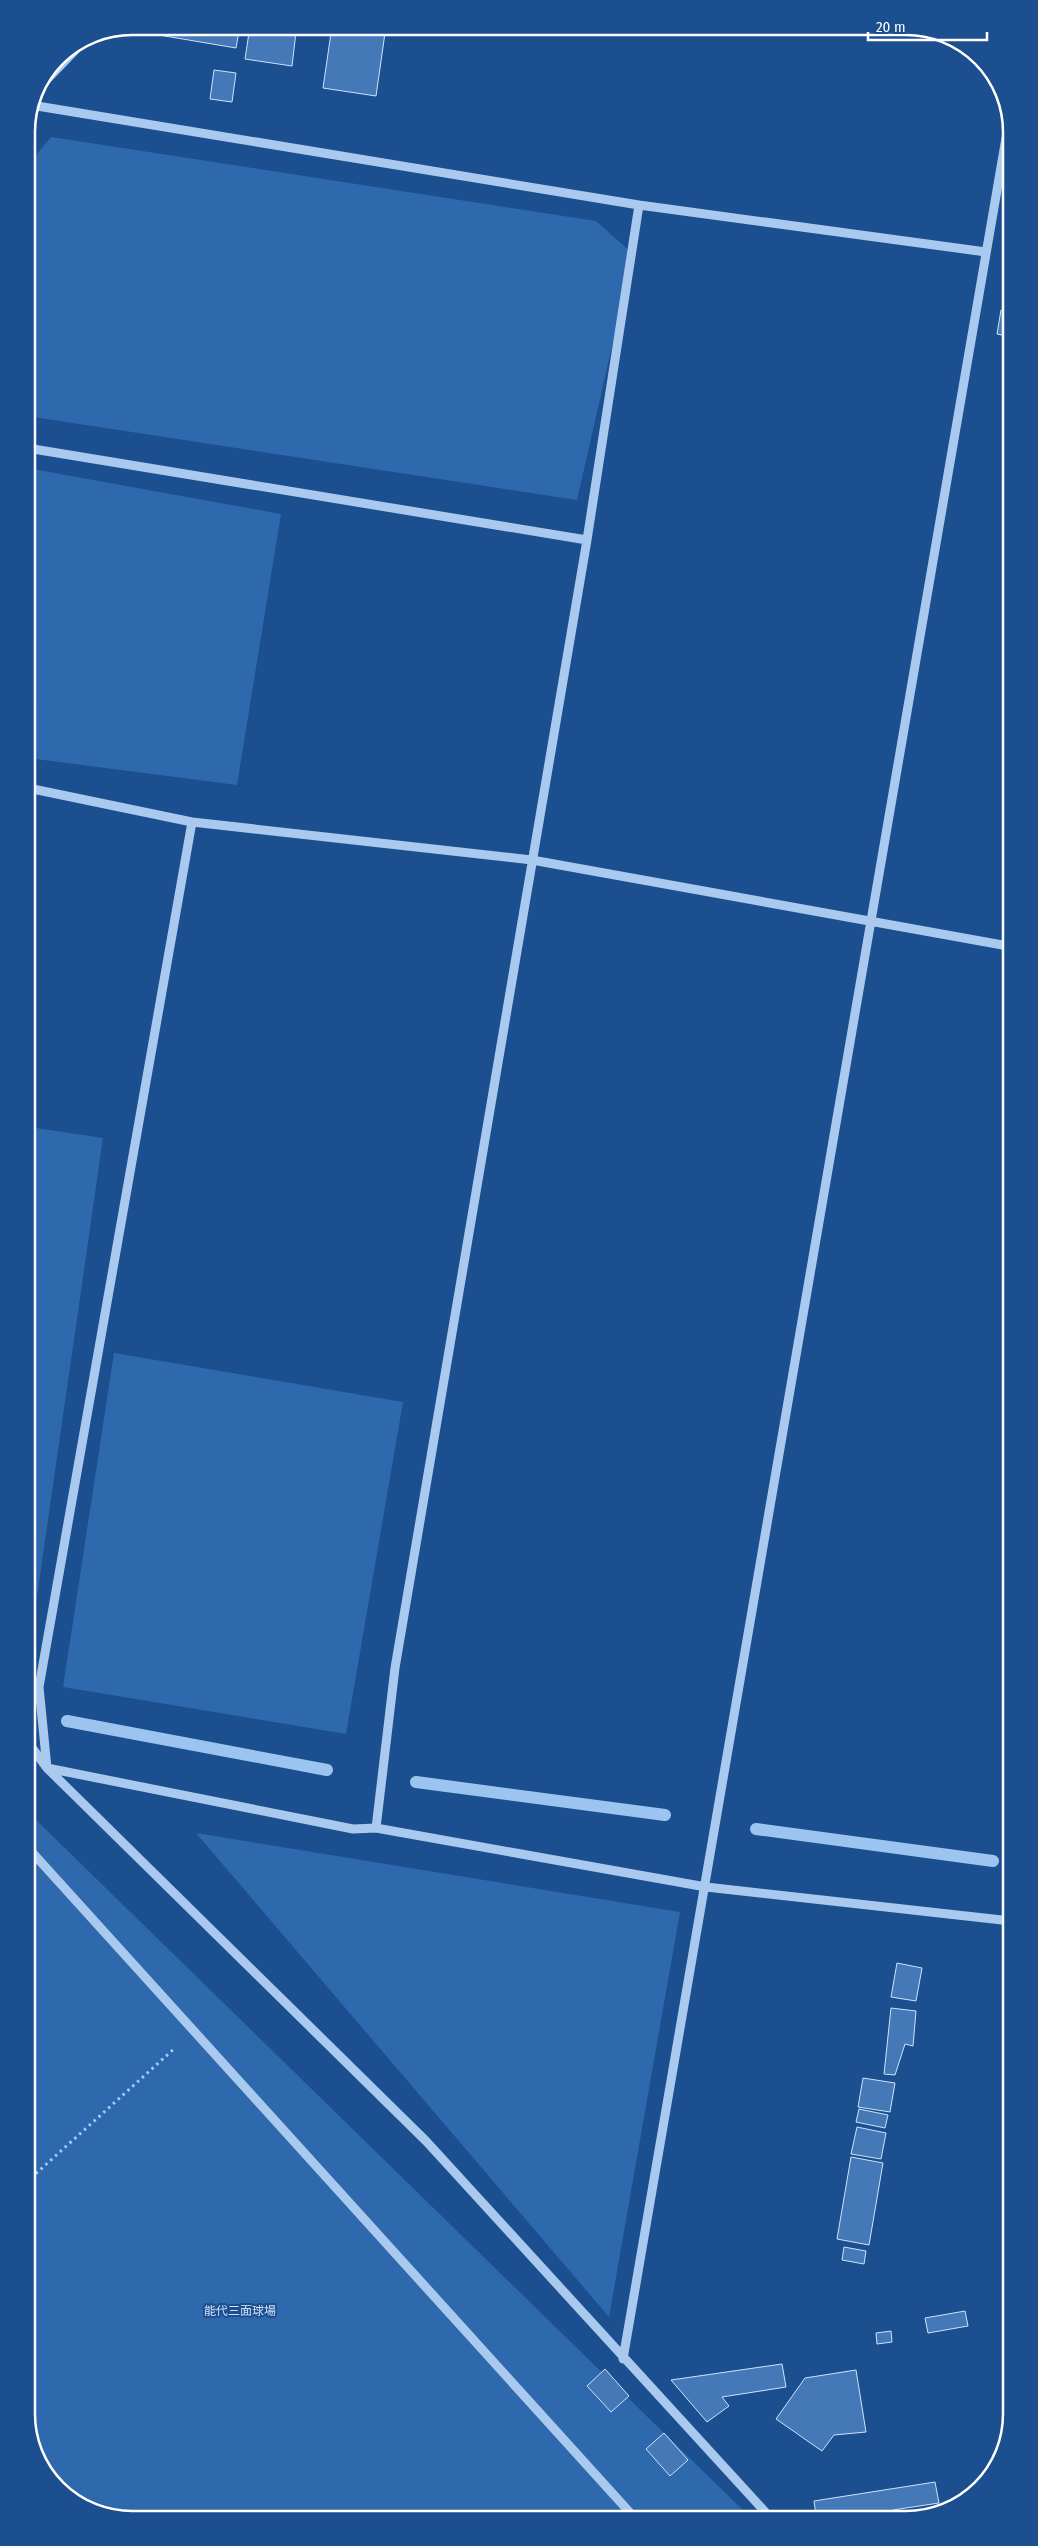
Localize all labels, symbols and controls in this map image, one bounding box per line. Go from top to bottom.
scale bar [868,10,987,42]
text: 20 m [876,18,906,36]
park label: 能代三面球場 [204,2304,276,2318]

